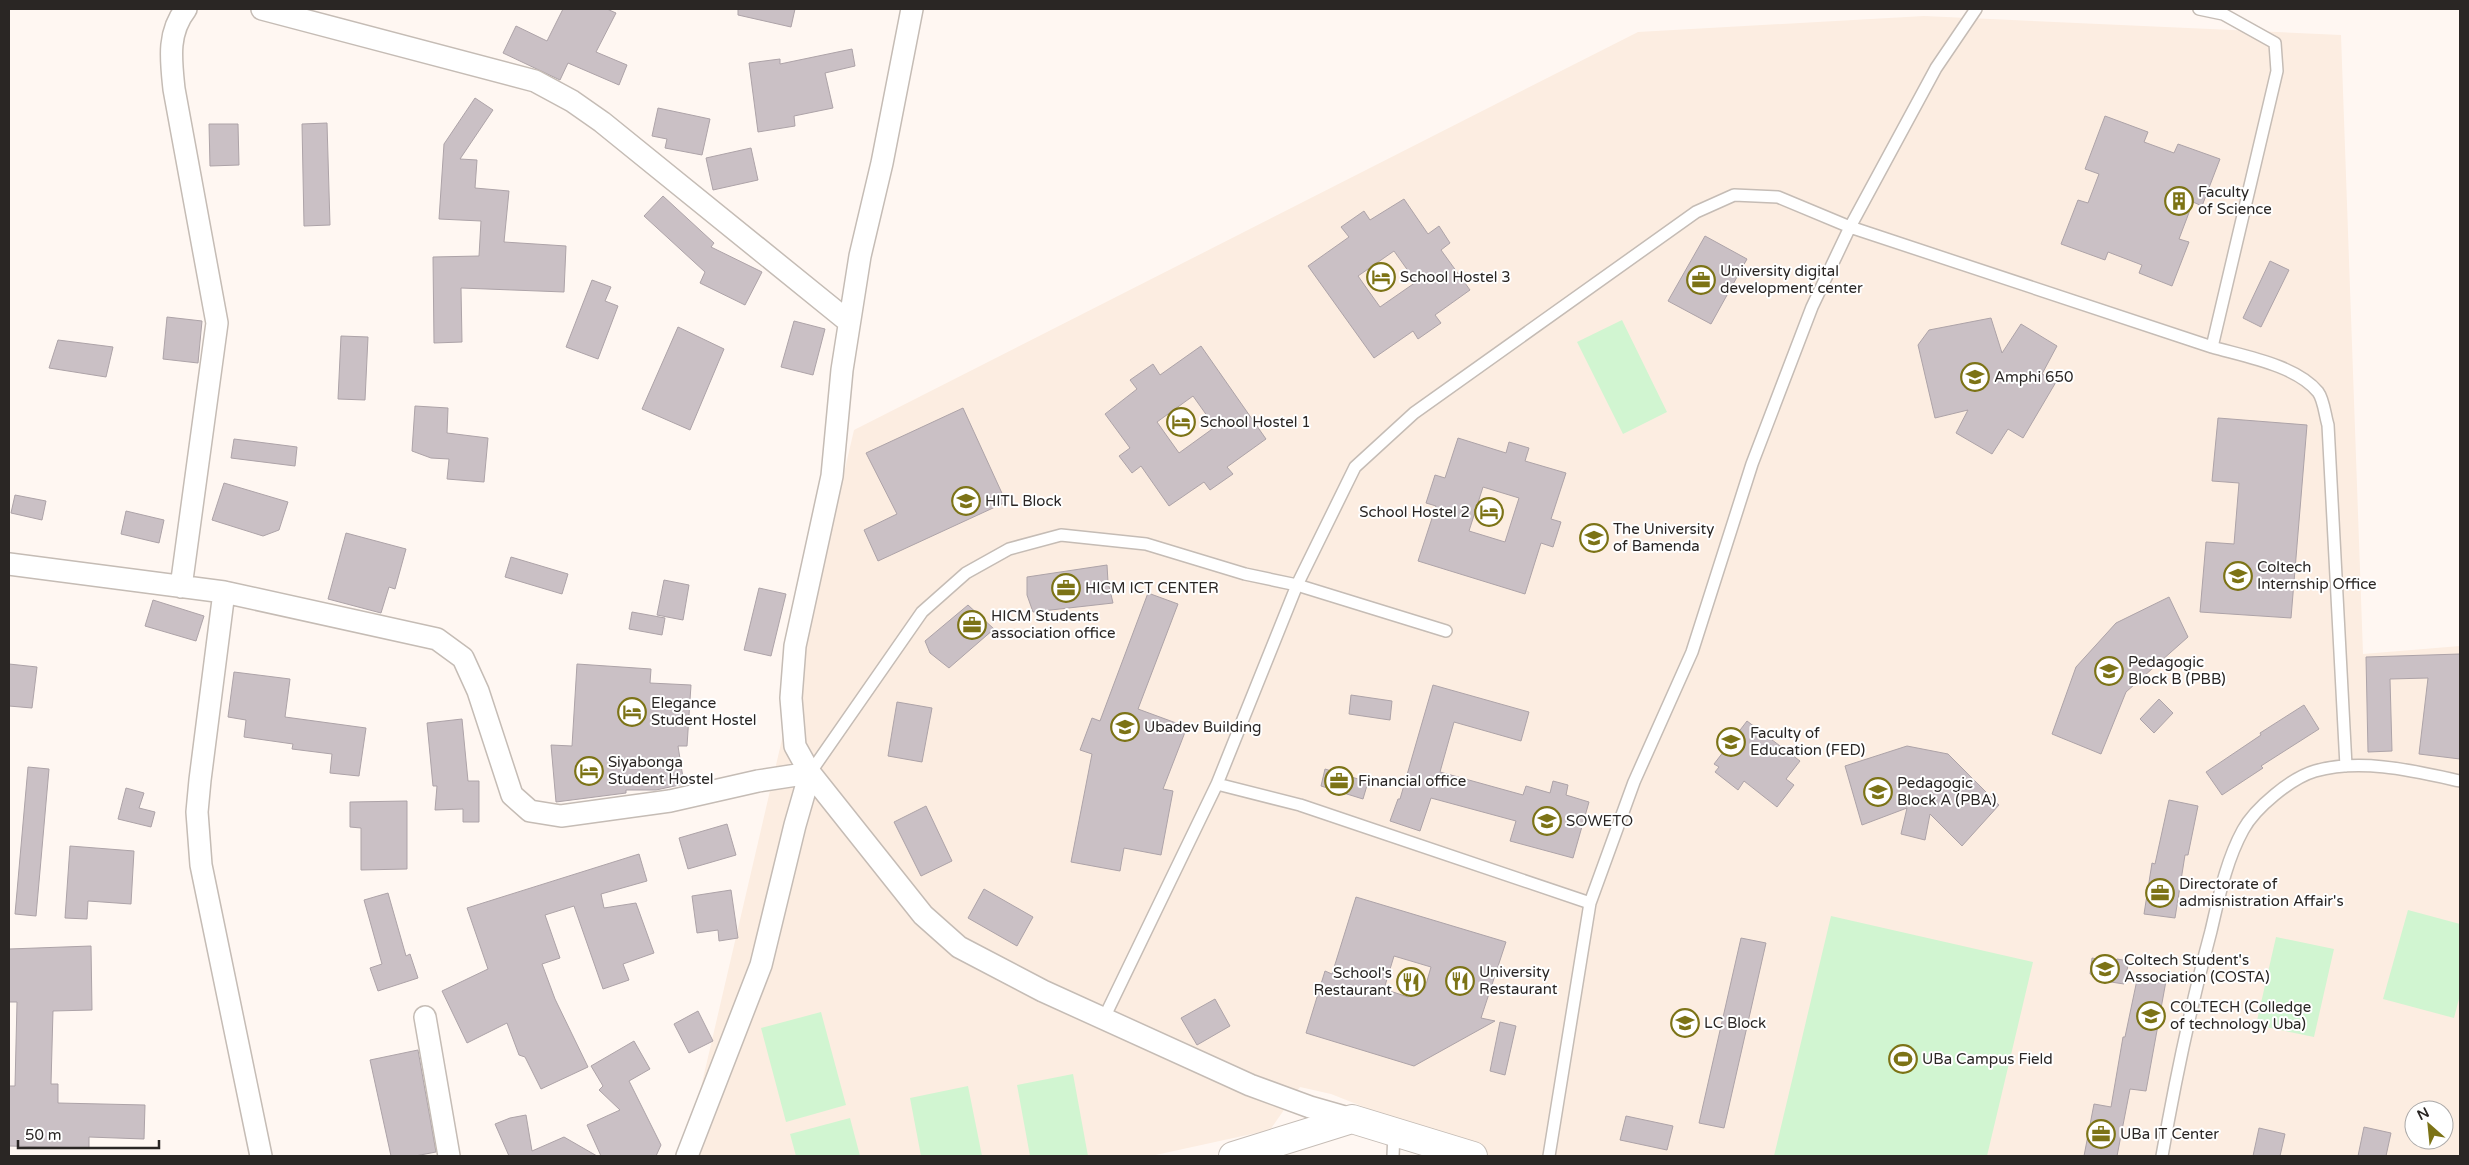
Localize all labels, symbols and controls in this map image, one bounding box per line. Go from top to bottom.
place label: Faculty of Science [2198,183,2272,218]
building icon: Faculty of Science [2164,186,2194,216]
hotel icon: School Hostel 3 [1366,262,1396,292]
place label: University digital development center [1720,262,1863,297]
office icon: University digital development center [1686,265,1716,295]
place label: School Hostel 3 [1400,268,1511,286]
school or university icon: Amphi 650 [1960,362,1990,392]
place label: Amphi 650 [1994,368,2073,386]
hotel icon: School Hostel 1 [1166,407,1196,437]
place label: School Hostel 1 [1200,413,1311,431]
school or university icon: HITL Block [951,486,981,516]
place label: HITL Block [985,492,1062,510]
hotel icon: School Hostel 2 [1474,497,1504,527]
place label: School Hostel 2 [1359,503,1470,521]
place label: The University of Bamenda [1613,520,1714,555]
school or university icon: The University of Bamenda [1579,523,1609,553]
place label: Coltech Internship Office [2257,558,2377,593]
school or university icon: Coltech Internship Office [2223,561,2253,591]
office icon: HICM ICT CENTER [1051,573,1081,603]
place label: HICM ICT CENTER [1085,579,1219,597]
place label: HICM Students association office [991,607,1116,642]
office icon: HICM Students association office [957,610,987,640]
place label: Pedagogic Block B (PBB) [2128,653,2226,688]
school or university icon: Pedagogic Block B (PBB) [2094,656,2124,686]
place label: Elegance Student Hostel [651,694,757,729]
hotel icon: Elegance Student Hostel [617,697,647,727]
school or university icon: Ubadev Building [1110,712,1140,742]
place label: Ubadev Building [1144,718,1262,736]
place label: Faculty of Education (FED) [1750,724,1865,759]
school or university icon: Faculty of Education (FED) [1716,727,1746,757]
place label: Siyabonga Student Hostel [608,753,714,788]
hotel icon: Siyabonga Student Hostel [574,756,604,786]
office icon: Financial office [1324,766,1354,796]
place label: Financial office [1358,772,1466,790]
place label: Pedagogic Block A (PBA) [1897,774,1996,809]
school or university icon: Pedagogic Block A (PBA) [1863,777,1893,807]
school or university icon: SOWETO [1532,806,1562,836]
place label: SOWETO [1566,812,1633,830]
place label: Directorate of admisnistration Affair's [2179,875,2344,910]
office icon: Directorate of admisnistration Affair's [2145,878,2175,908]
place label: Coltech Student's Association (COSTA) [2124,951,2270,986]
school or university icon: Coltech Student's Association (COSTA) [2090,954,2120,984]
place label: University Restaurant [1479,963,1558,998]
place label: School's Restaurant [1314,964,1392,999]
restaurant icon: University Restaurant [1445,966,1475,996]
restaurant icon: School's Restaurant [1396,967,1426,997]
place label: COLTECH (Colledge of technology Uba) [2170,998,2311,1033]
school or university icon: COLTECH (Colledge of technology Uba) [2136,1001,2166,1031]
school or university icon: LC Block [1670,1008,1700,1038]
place label: LC Block [1704,1014,1766,1032]
sports icon: UBa Campus Field [1888,1044,1918,1074]
place label: UBa Campus Field [1922,1050,2053,1068]
north arrow [2404,1100,2454,1150]
text: N [2414,1104,2432,1124]
scale bar [18,1118,159,1150]
office icon: UBa IT Center [2086,1119,2116,1149]
place label: UBa IT Center [2120,1125,2219,1143]
text: 50 m [25,1126,62,1144]

